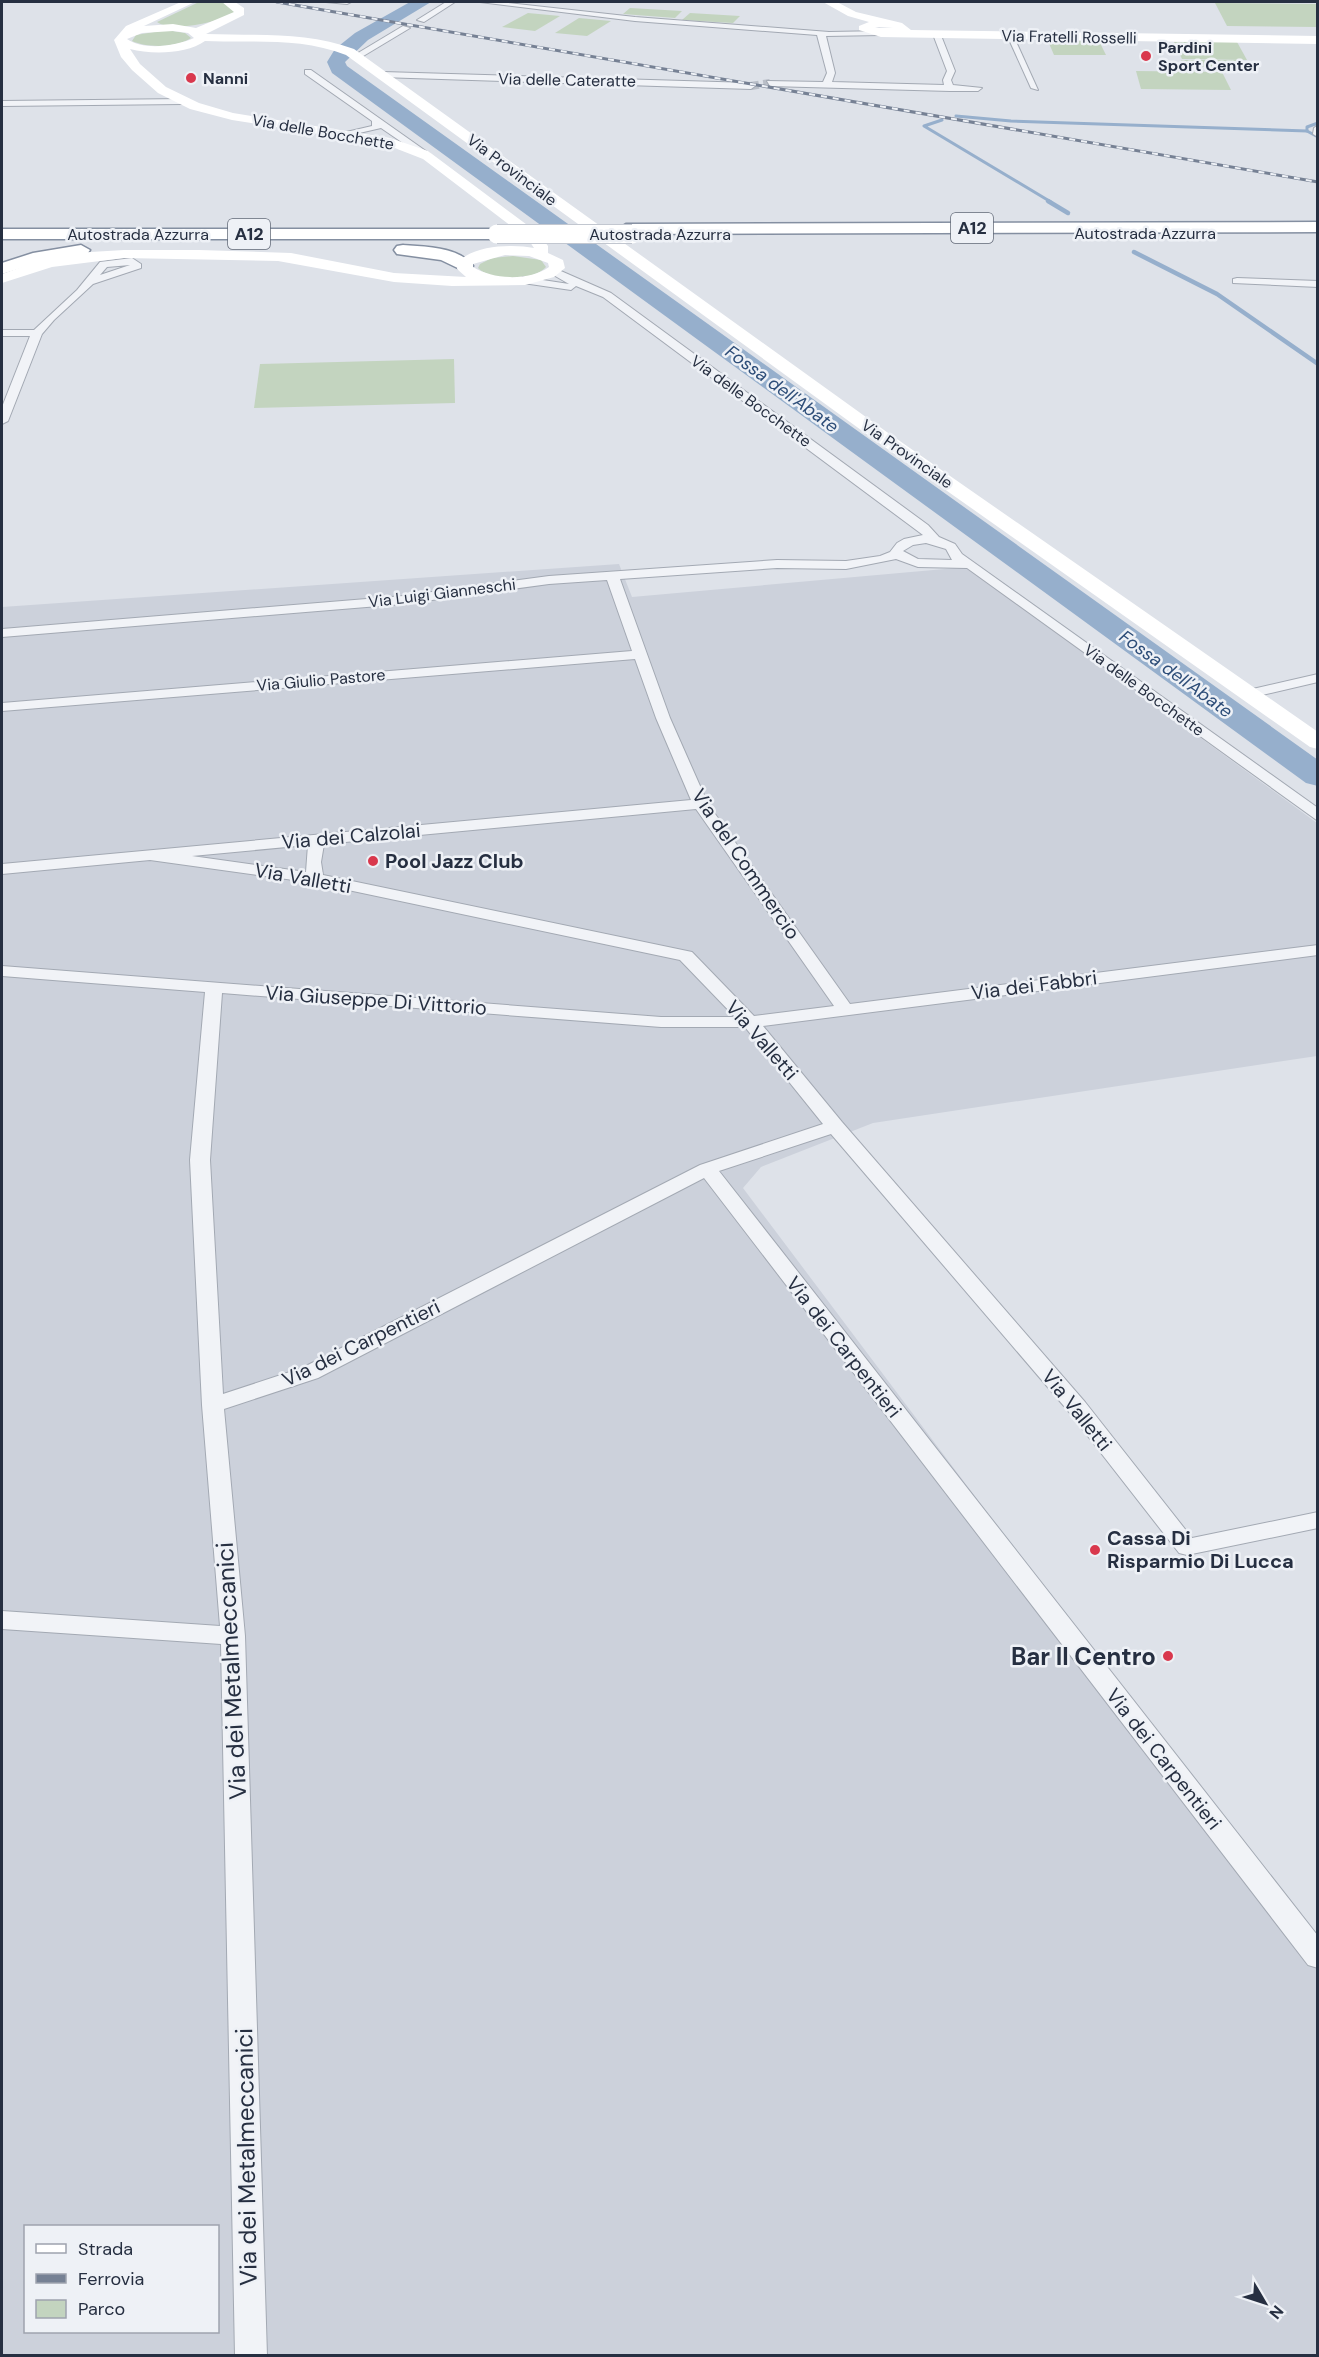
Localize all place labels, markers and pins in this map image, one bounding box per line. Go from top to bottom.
place label: Pardini Sport Center [1158,37,1260,76]
marker: Pardini Sport Center [1139,49,1153,63]
place label: Nanni [203,68,248,89]
marker: Nanni [184,71,198,85]
place label: Pool Jazz Club [385,848,524,874]
marker: Pool Jazz Club [366,854,380,868]
place label: Cassa Di Risparmio Di Lucca [1107,1525,1294,1574]
marker: Cassa Di Risparmio Di Lucca [1088,1543,1102,1557]
place label: Bar Il Centro [1011,1641,1156,1672]
marker: Bar Il Centro [1161,1649,1175,1663]

